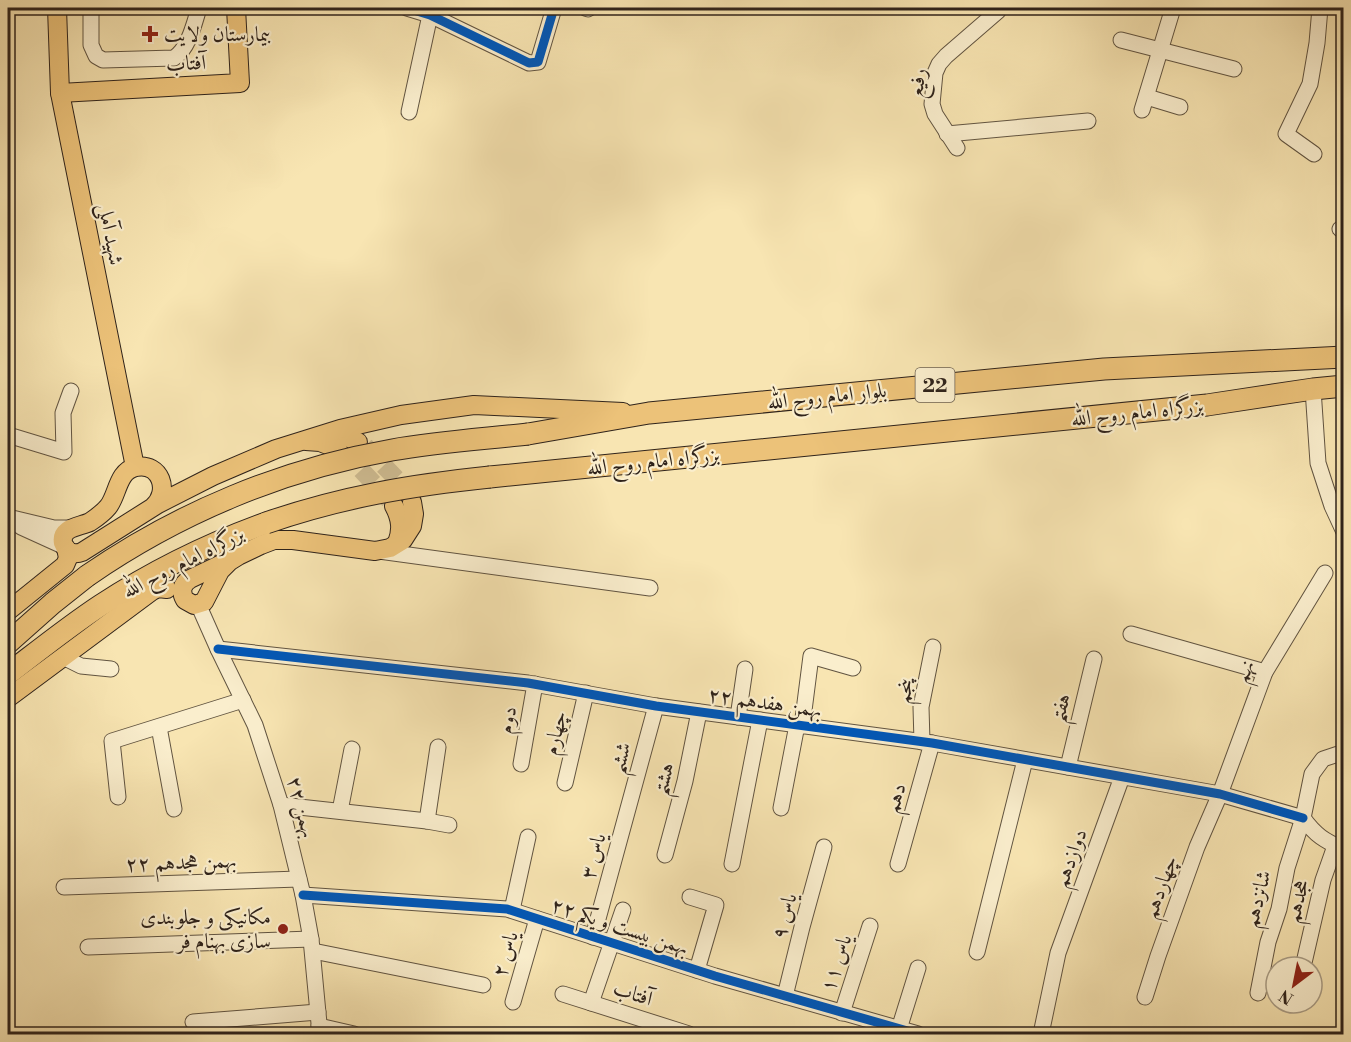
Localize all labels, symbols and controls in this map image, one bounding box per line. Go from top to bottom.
place label: بیمارستان ولایت [164,22,271,48]
marker: بیمارستان ولایت [141,25,159,43]
street label: آفتاب [165,49,209,78]
street label: رفیع [903,66,938,101]
street label: شهید آملی [89,201,130,268]
road number: 22 [916,368,954,402]
street label: بلوار امام روح الله [766,373,888,421]
street label: بزرگراه امام روح الله [1069,388,1205,438]
street label: بزرگراه امام روح الله [585,437,721,487]
street label: بزرگراه امام روح الله [116,517,251,609]
street label: نهم [1229,656,1267,689]
street label: پنجم [890,675,926,707]
street label: ۲۲ بهمن هفدهم [705,682,824,730]
street label: هفتم [1045,691,1084,727]
street label: دوم [493,704,527,737]
street label: چهارم [538,709,578,759]
street label: ششم [604,740,644,779]
street label: هشتم [647,760,687,800]
street label: ۲۲ بهمن [280,774,322,841]
street label: دهم [879,780,918,818]
street label: دوازدهم [1048,825,1099,893]
street label: یاس ۳ [575,830,613,882]
street label: ۲۲ بهمن هجدهم [125,848,237,884]
street label: چهاردهم [1138,852,1190,924]
street label: شانزدهم [1238,868,1283,932]
street label: هجدهم [1280,877,1322,927]
street label: یاس ۹ [766,890,804,942]
street label: ۲۲ بهمن بیست و یکم [546,892,692,967]
place label: مکانیکی و جلوبندی سازی بهنام فر [140,905,271,959]
marker: مکانیکی و جلوبندی سازی بهنام فر [276,922,290,936]
street label: یاس ۲ [487,927,525,980]
street label: یاس ۱۱ [816,931,859,995]
north arrow [1264,955,1324,1015]
street label: آفتاب [610,974,658,1013]
text: N [1276,985,1297,1009]

